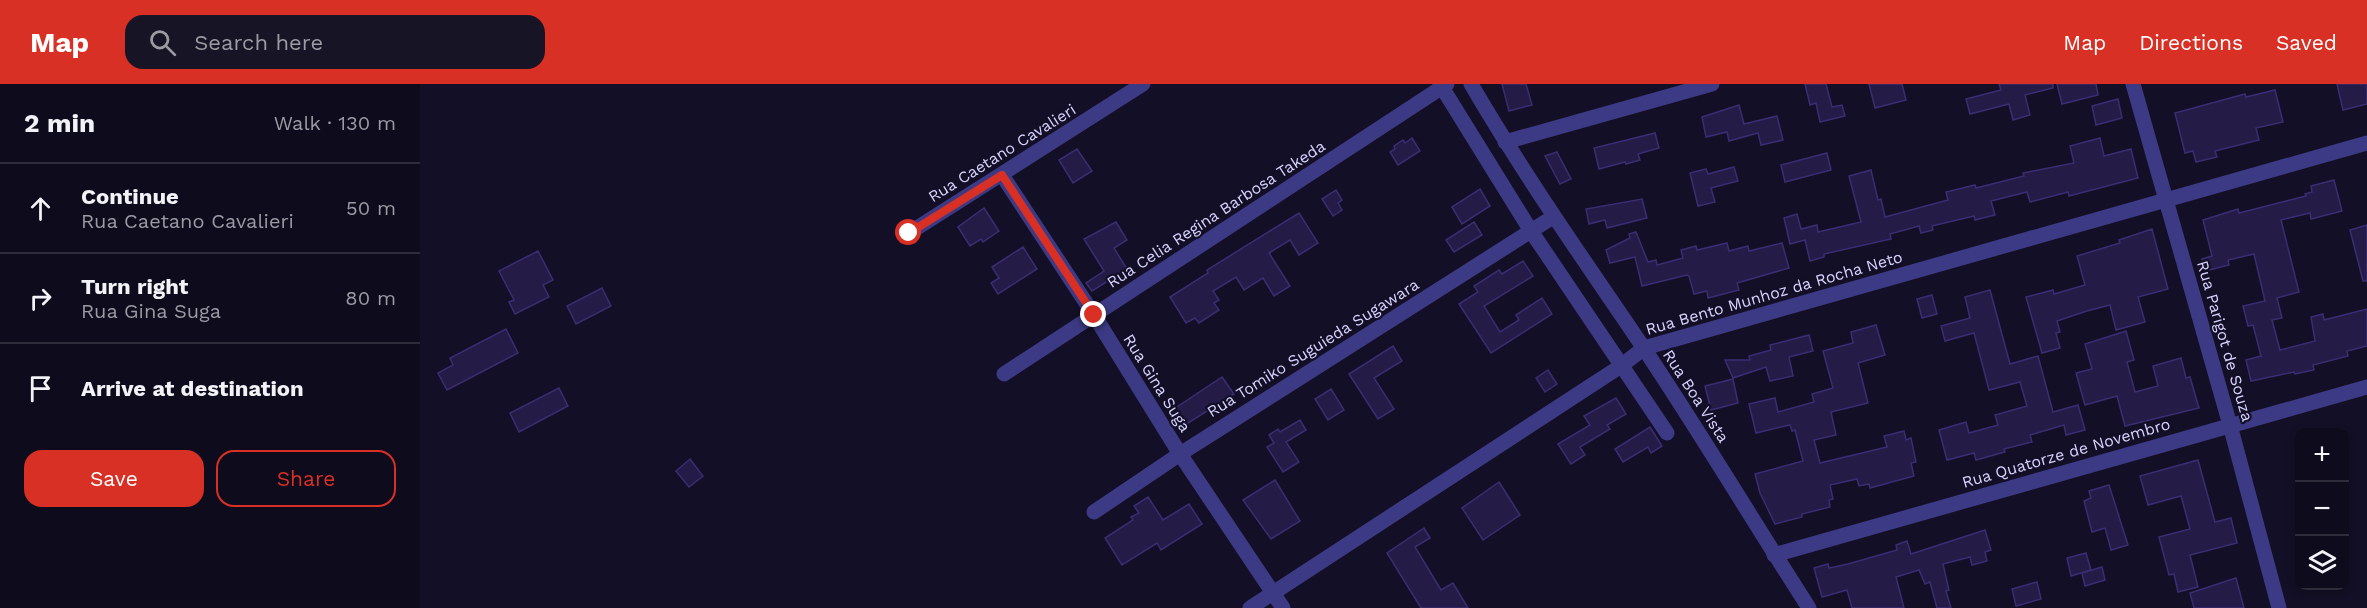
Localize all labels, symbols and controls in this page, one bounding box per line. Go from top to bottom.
search box [125,15,545,69]
text: Map [30,26,89,59]
icon: search [146,26,179,59]
text: Search here [194,30,323,55]
text: Map [2063,30,2106,55]
text: Directions [2139,30,2243,55]
text: Saved [2276,30,2337,55]
street label: Rua Caetano Cavalieri [925,100,1079,206]
text: 2 min [24,108,95,138]
text: Walk · 130 m [274,111,396,135]
street label: Rua Celia Regina Barbosa Takeda [1103,136,1329,292]
text: Continue [81,184,179,209]
icon: ahead [24,192,57,225]
text: 50 m [346,196,396,220]
text: Rua Caetano Cavalieri [81,209,294,233]
route start [895,219,921,245]
street label: Rua Bento Munhoz da Rocha Neto [1643,247,1905,339]
street label: Rua Parigot de Souza [2193,258,2257,424]
text: Turn right [81,274,188,299]
street label: Rua Tomiko Suguieda Sugawara [1204,275,1422,421]
icon: right [24,282,57,315]
text: 80 m [345,286,396,310]
text: Rua Gina Suga [81,299,221,323]
route end [1080,301,1106,327]
street label: Rua Gina Suga [1119,330,1195,436]
street label: Rua Boa Vista [1659,346,1733,446]
icon: arrive [24,372,57,405]
text: Arrive at destination [81,376,304,401]
street label: Rua Quatorze de Novembro [1960,414,2172,492]
map controls [2295,428,2349,590]
button: + [2295,428,2349,482]
button: Save [24,450,204,507]
button: Share [216,450,396,507]
button: − [2295,482,2349,536]
button: layers [2295,536,2349,590]

